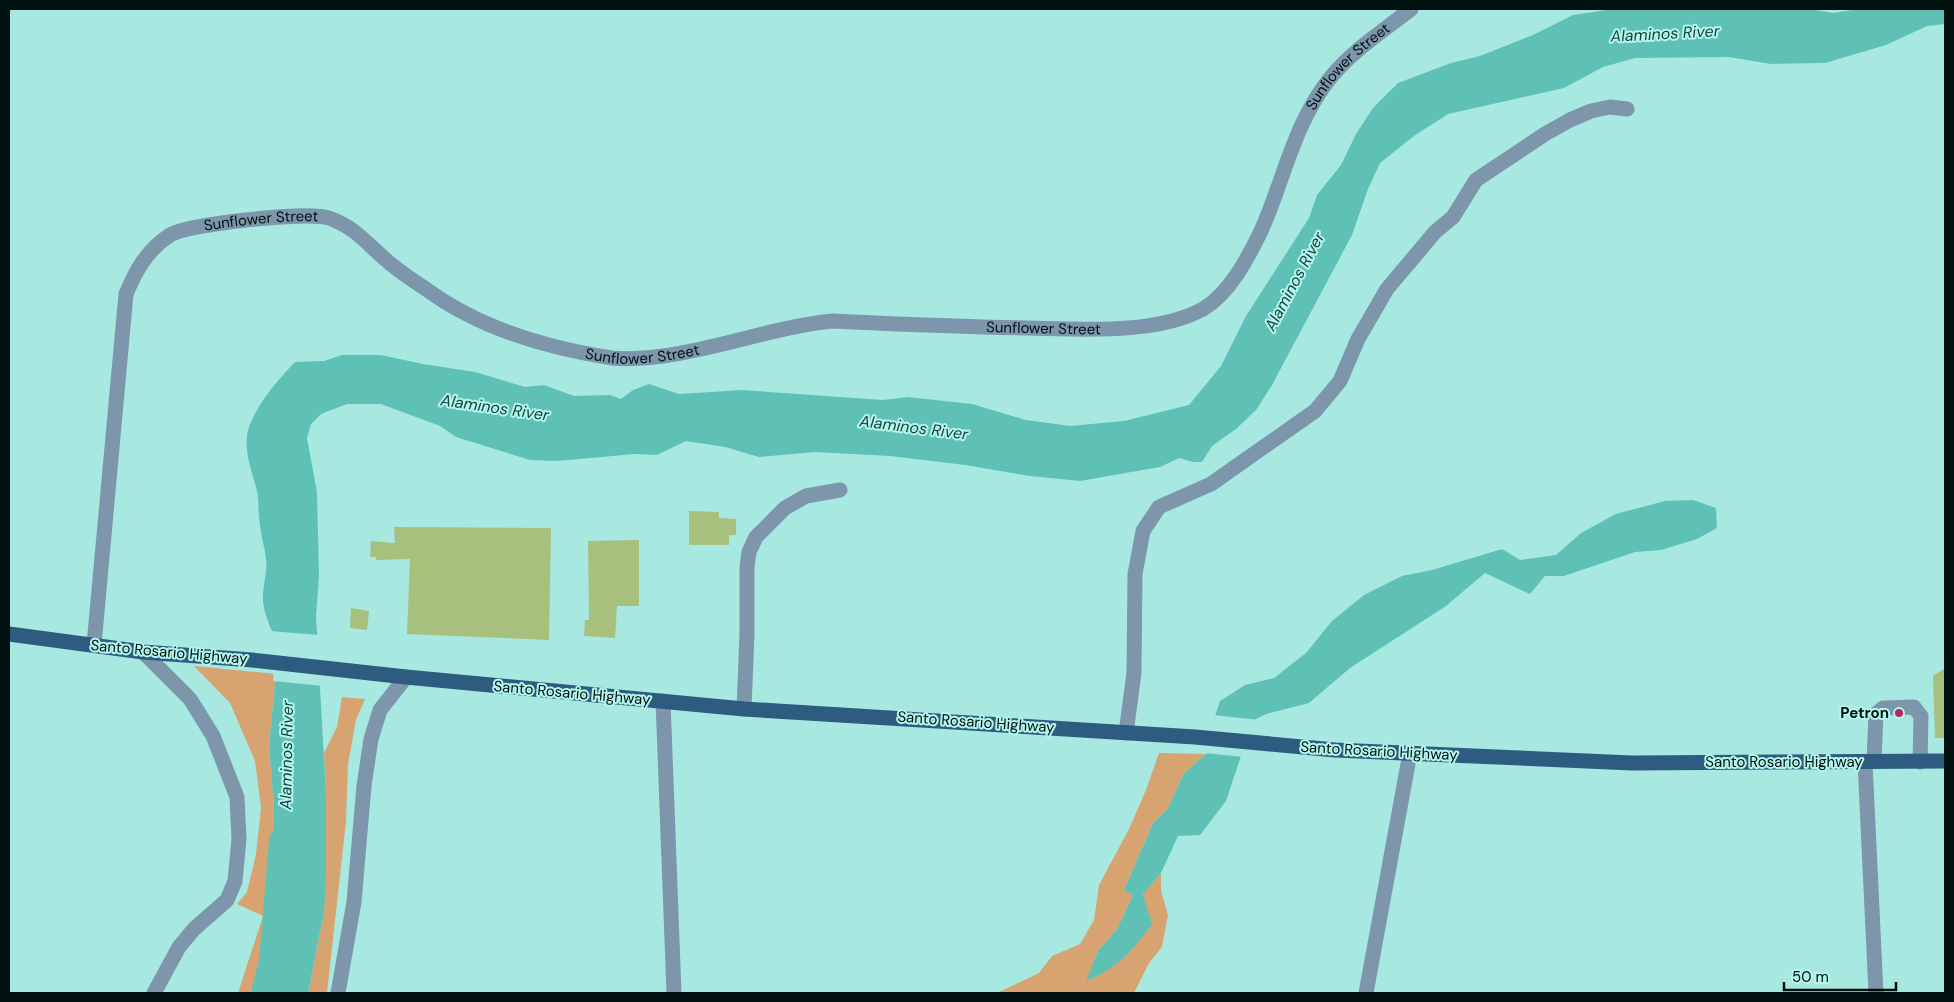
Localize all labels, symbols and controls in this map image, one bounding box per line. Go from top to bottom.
street label: Sunflower Street [1301,18,1394,114]
water label: Alaminos River [1609,20,1721,47]
street label: Sunflower Street [202,206,319,236]
water label: Alaminos River [1259,227,1330,335]
street label: Sunflower Street [986,317,1101,339]
street label: Sunflower Street [584,340,701,369]
water label: Alaminos River [438,389,551,426]
water label: Alaminos River [857,410,970,445]
street label: Santo Rosario Highway [90,635,249,669]
street label: Santo Rosario Highway [493,676,652,710]
water label: Alaminos River [275,699,298,811]
place label: Petron [1840,703,1889,723]
street label: Santo Rosario Highway [897,707,1056,738]
marker: Petron [1893,707,1905,719]
street label: Santo Rosario Highway [1300,737,1459,765]
street label: Santo Rosario Highway [1705,752,1863,772]
scale bar [1784,960,1896,992]
text: 50 m [1792,967,1829,987]

